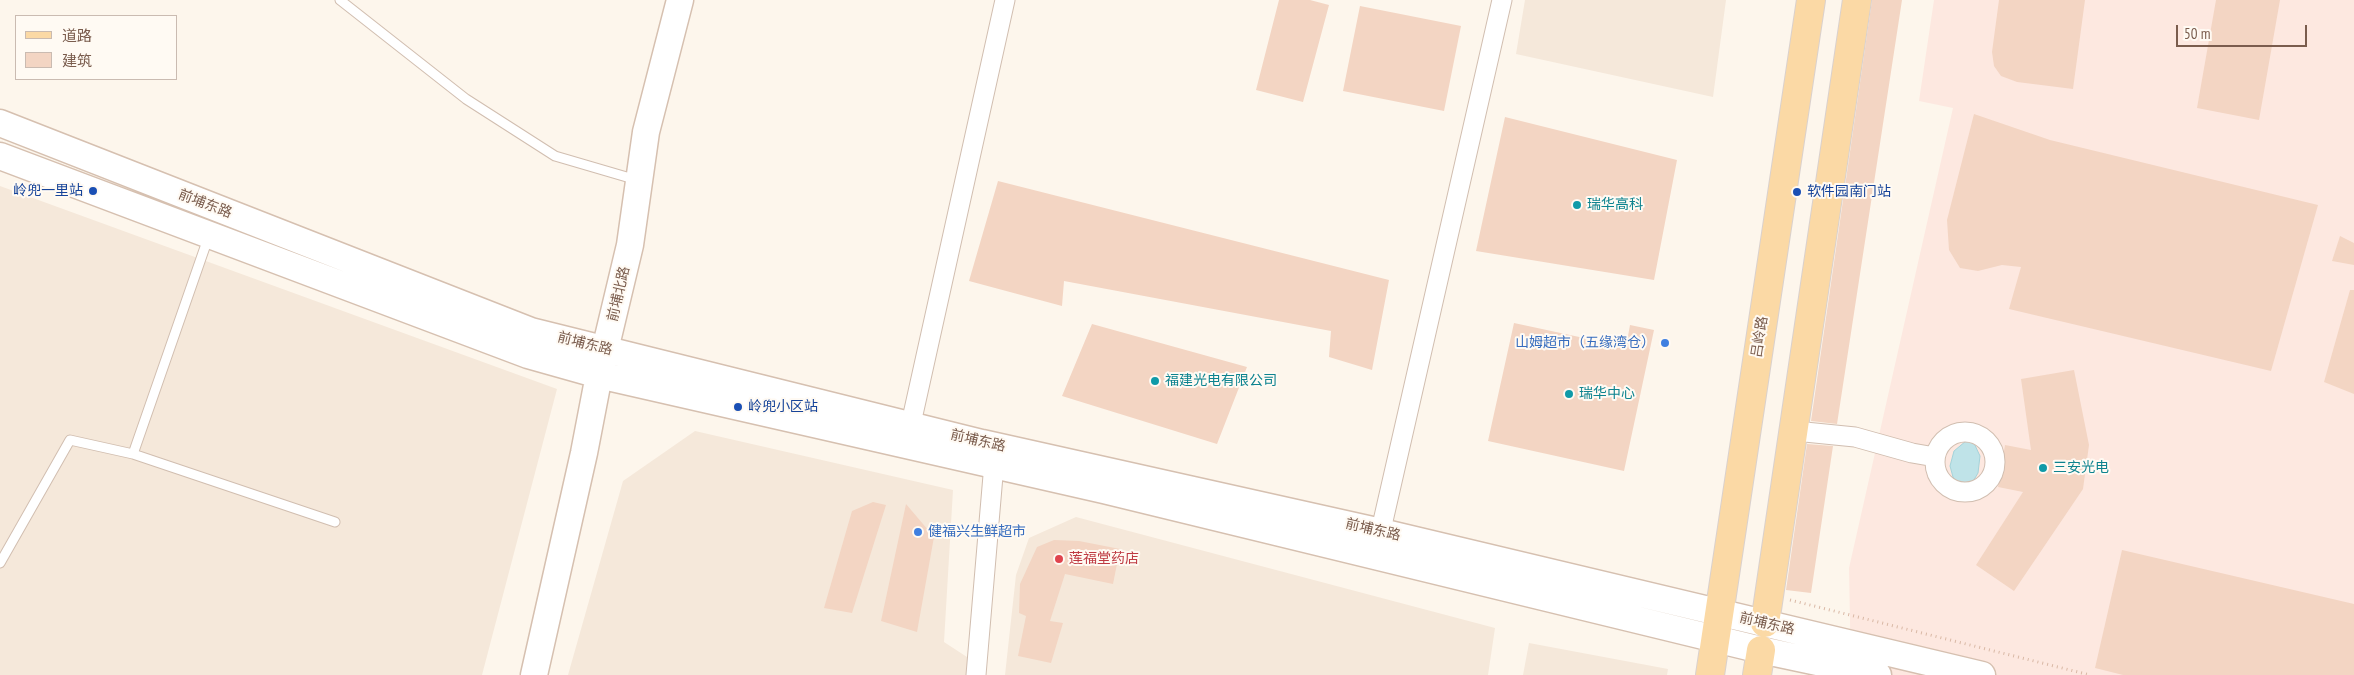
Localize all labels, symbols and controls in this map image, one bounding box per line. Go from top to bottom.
legend [15,15,178,80]
scale bar [2179,15,2310,47]
text: 50 m [2184,24,2210,43]
text: 道路 [62,26,92,45]
text: 建筑 [62,51,92,70]
place label: 岭兜一里站 [13,183,83,199]
place label: 软件园南门站 [1807,184,1891,200]
marker: 岭兜一里站 [87,185,99,197]
street label: 前埔东路 [176,186,234,222]
marker: 软件园南门站 [1791,186,1803,198]
place label: 瑞华高科 [1587,197,1643,213]
marker: 瑞华高科 [1571,199,1583,211]
street label: 前埔北路 [605,265,633,323]
street label: 吕岭路 [1748,315,1772,359]
street label: 前埔东路 [556,329,614,359]
place label: 山姆超市（五缘湾仓） [1515,335,1655,351]
marker: 山姆超市（五缘湾仓） [1659,337,1671,349]
place label: 福建光电有限公司 [1165,373,1277,389]
marker: 福建光电有限公司 [1149,375,1161,387]
place label: 瑞华中心 [1579,386,1635,402]
marker: 瑞华中心 [1563,388,1575,400]
place label: 岭兜小区站 [748,399,818,415]
marker: 岭兜小区站 [732,401,744,413]
street label: 前埔东路 [949,427,1007,455]
place label: 三安光电 [2053,460,2109,476]
marker: 三安光电 [2037,462,2049,474]
street label: 前埔东路 [1344,516,1402,544]
place label: 健福兴生鲜超市 [928,524,1026,540]
marker: 健福兴生鲜超市 [912,526,924,538]
place label: 莲福堂药店 [1069,551,1139,567]
marker: 莲福堂药店 [1053,553,1065,565]
street label: 前埔东路 [1738,610,1796,638]

